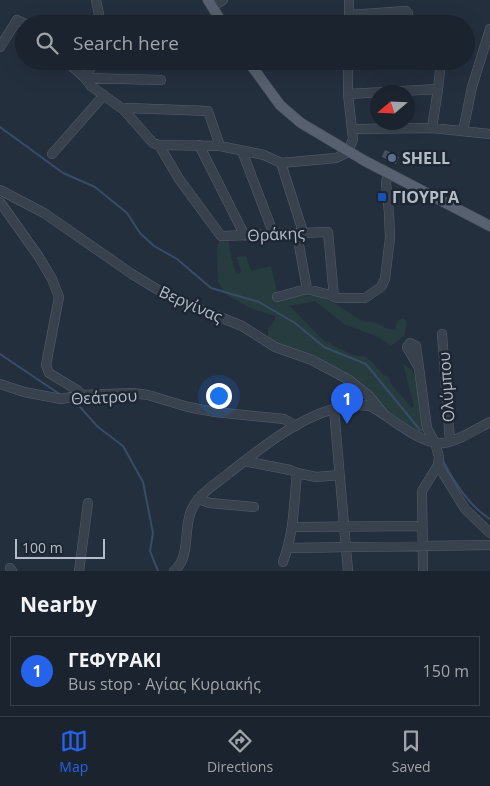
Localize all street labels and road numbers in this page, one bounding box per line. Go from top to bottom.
street label: Θράκης [247,221,306,246]
street label: Βεργίνας [156,280,226,328]
street label: Ολύμπου [433,351,459,423]
street label: Θεάτρου [70,384,138,410]

